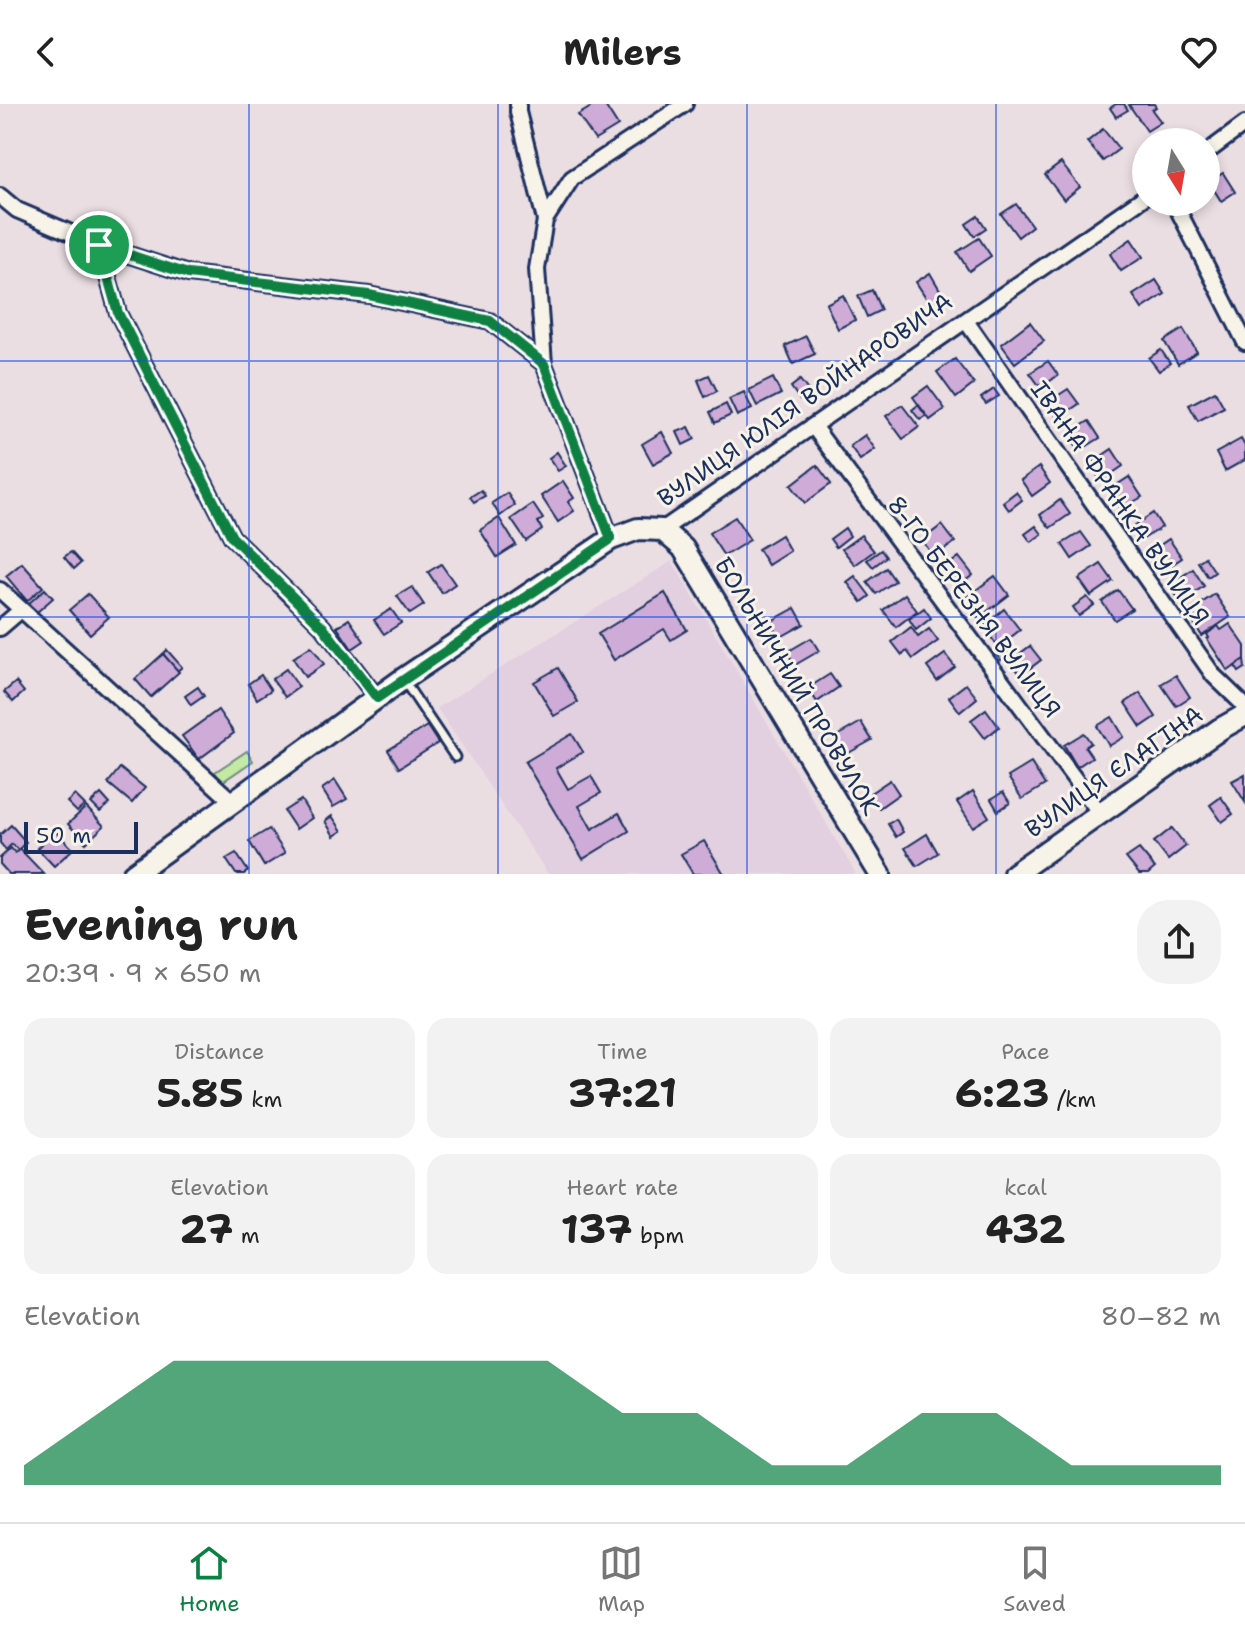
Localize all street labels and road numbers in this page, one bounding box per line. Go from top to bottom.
street label: ВУЛИЦЯ ЮЛІЯ ВОЙНАРОВИЧА [651,286,959,514]
street label: ІВАНА ФРАНКА ВУЛИЦЯ [1023,374,1217,632]
street label: 8-ГО БЕРЕЗНЯ ВУЛИЦЯ [880,490,1068,724]
street label: БОЛЬНИЧНИЙ ПРОВУЛОК [707,551,887,822]
street label: ВУЛИЦЯ ЄЛАГІНА [1019,699,1209,845]

